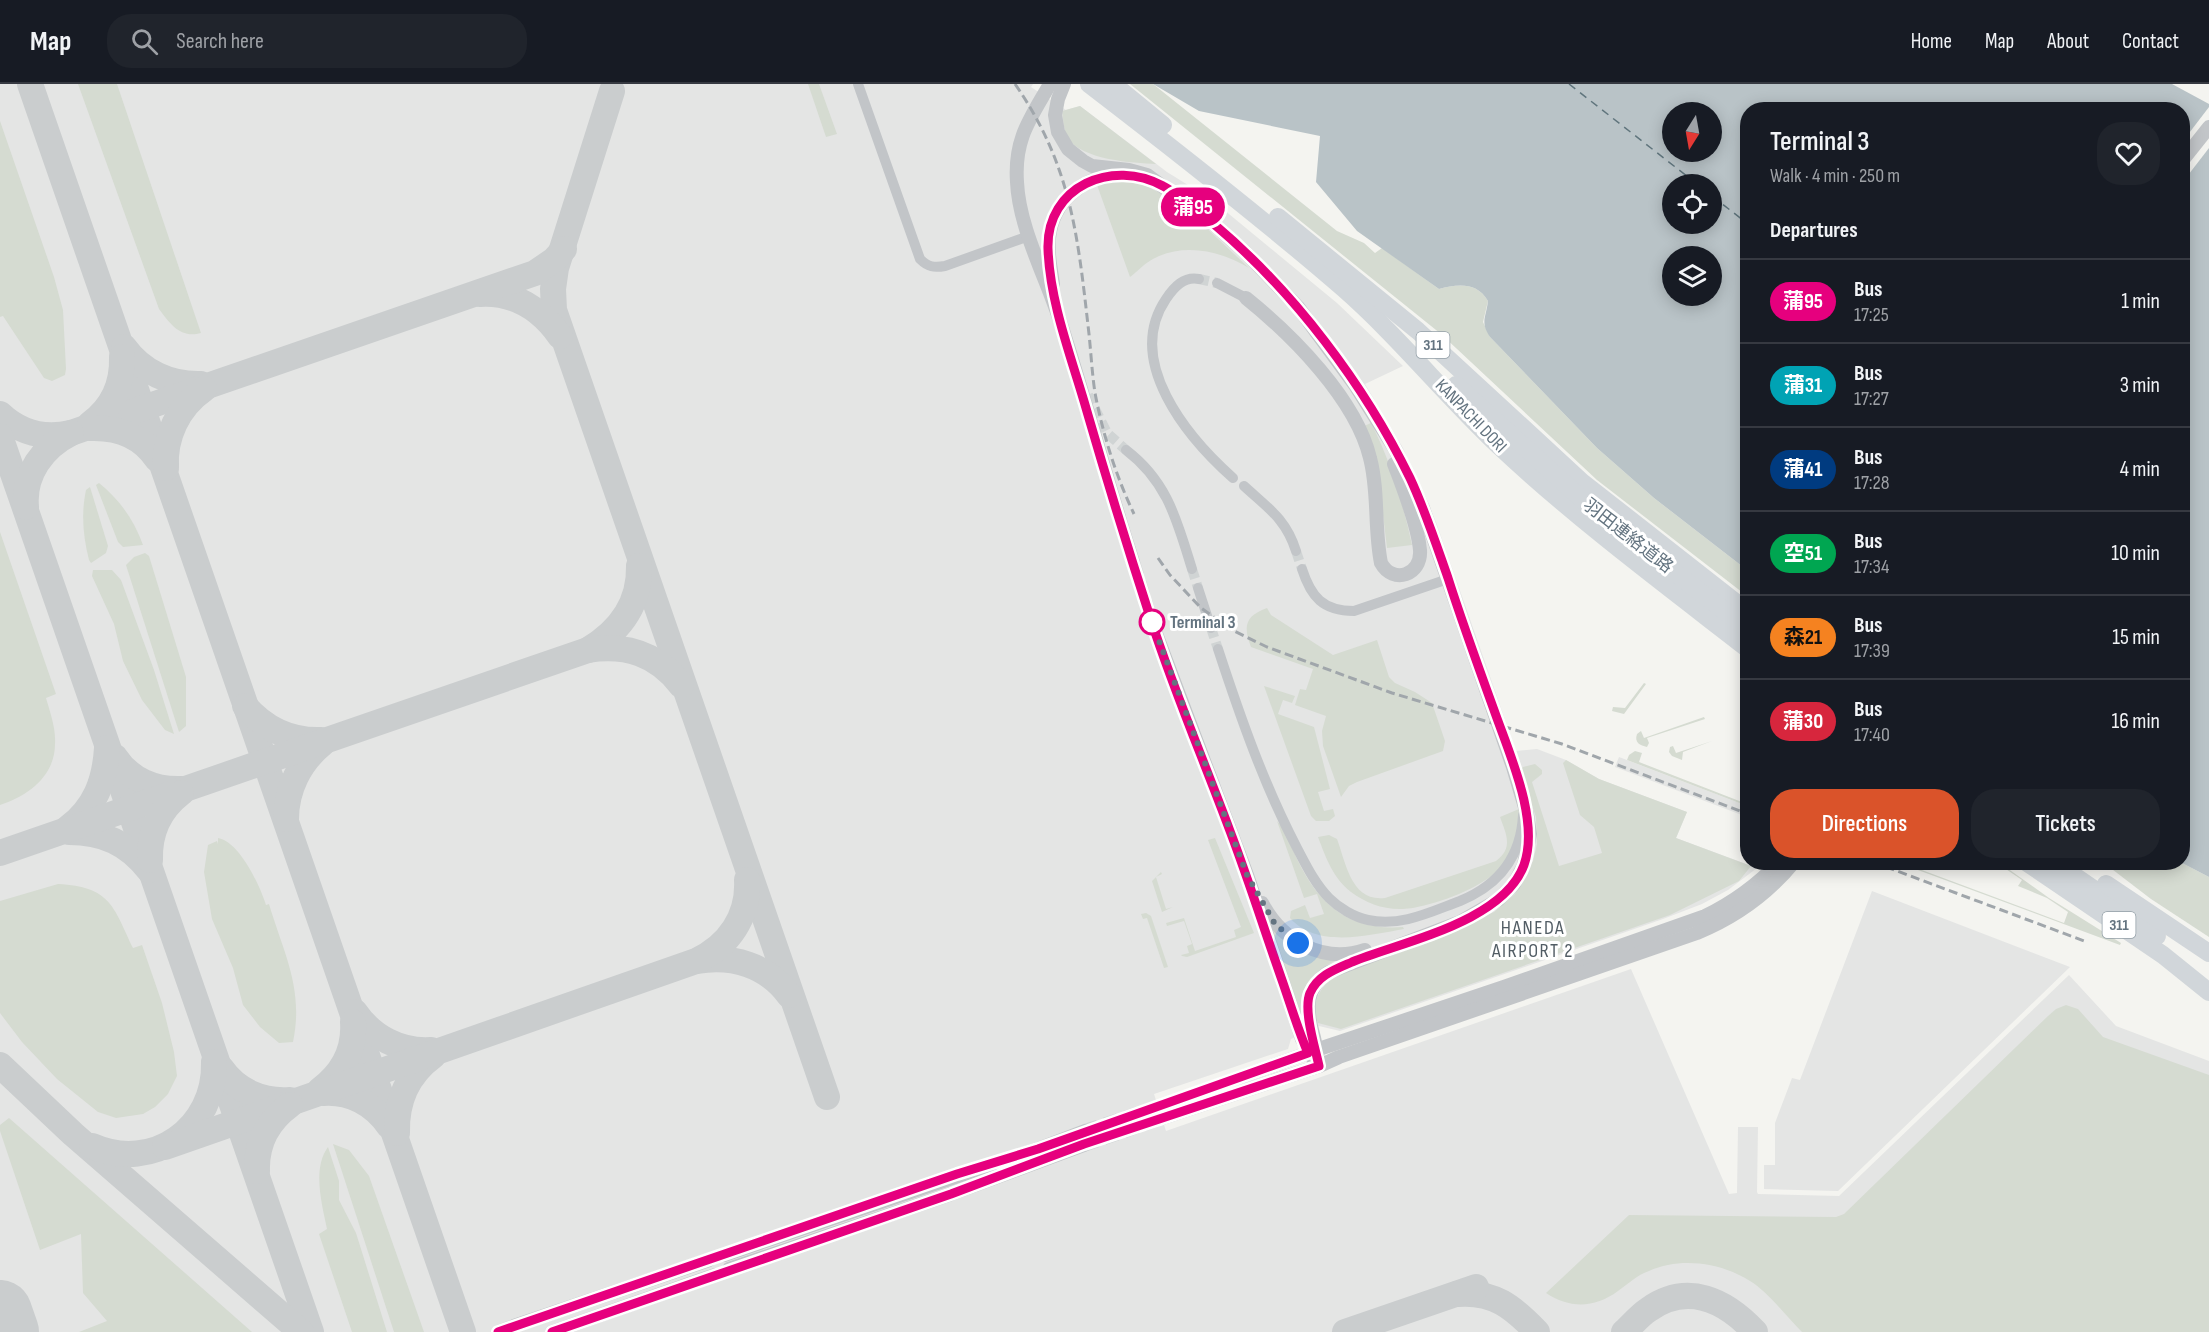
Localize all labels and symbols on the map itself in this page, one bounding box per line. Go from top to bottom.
north arrow [1662,102,1722,162]
line badge: 蒲95 [1158,188,1228,226]
road number: 311 [1416,332,1450,358]
street label: KANPACHI DORI [1431,375,1511,457]
street label: 羽田連絡道路 [1579,494,1677,578]
marker: Terminal 3 [1139,609,1165,635]
place label: Terminal 3 [1170,612,1235,633]
road number: 311 [2102,912,2136,938]
district label: HANEDA AIRPORT 2 [1491,916,1574,963]
your location [1283,928,1313,958]

